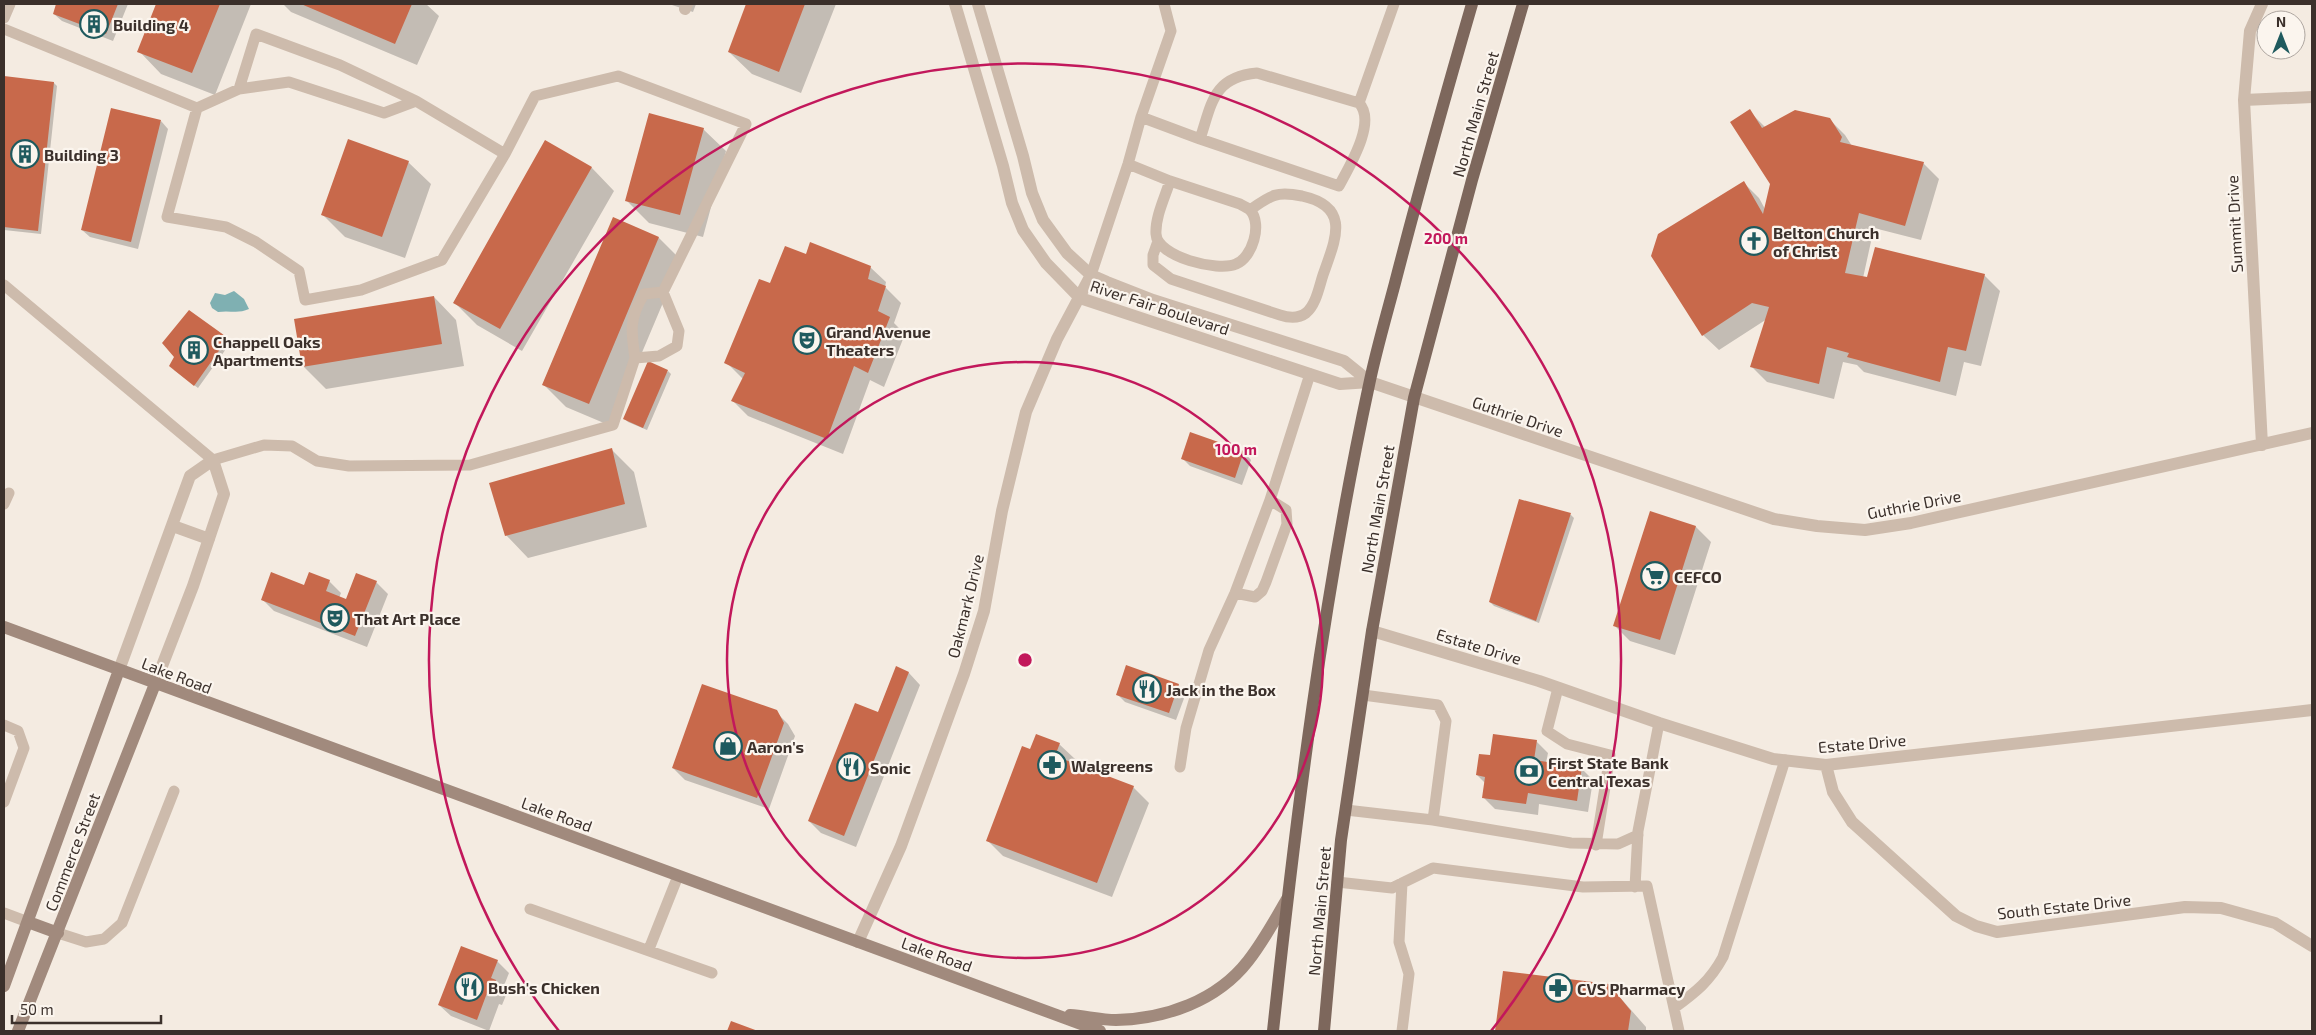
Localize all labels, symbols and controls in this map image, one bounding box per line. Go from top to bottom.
building icon: Building 4 [79,9,109,39]
north arrow [2256,10,2306,60]
text: N [2276,13,2286,30]
place label: Building 4 [113,15,189,34]
street label: North Main Street [1448,49,1502,179]
building icon: Building 3 [10,139,40,169]
place label: Building 3 [44,145,119,164]
street label: Summit Drive [2222,175,2246,273]
place label: Belton Church of Christ [1773,223,1879,260]
church icon: Belton Church of Christ [1739,226,1769,256]
text: 200 m [1424,229,1468,247]
street label: River Fair Boulevard [1088,276,1232,338]
place label: Grand Avenue Theaters [826,322,931,359]
theatre icon: Grand Avenue Theaters [792,325,822,355]
place label: Chappell Oaks Apartments [213,332,321,369]
building icon: Chappell Oaks Apartments [179,335,209,365]
street label: Guthrie Drive [1470,392,1566,440]
text: 100 m [1215,440,1257,458]
street label: North Main Street [1356,443,1398,575]
street label: Guthrie Drive [1866,486,1962,522]
street label: Oakmark Drive [943,552,987,660]
supermarket icon: CEFCO [1640,561,1670,591]
place label: CEFCO [1674,567,1722,586]
theatre icon: That Art Place [320,603,350,633]
place label: That Art Place [354,609,461,628]
street label: Estate Drive [1434,624,1524,668]
centre of rings [1016,651,1034,669]
street label: Lake Road [139,653,215,697]
restaurant icon: Jack in the Box [1132,674,1162,704]
place label: Jack in the Box [1166,680,1276,699]
street label: Estate Drive [1817,730,1907,756]
shop icon: Aaron's [713,731,743,761]
place label: Aaron's [747,737,804,756]
pharmacy icon: Walgreens [1037,750,1067,780]
restaurant icon: Sonic [836,752,866,782]
place label: First State Bank Central Texas [1548,753,1669,790]
place label: Walgreens [1071,756,1153,775]
bank icon: First State Bank Central Texas [1514,756,1544,786]
place label: Sonic [870,758,911,777]
street label: Commerce Street [41,790,103,914]
street label: Lake Road [519,792,595,836]
street label: North Main Street [1304,845,1334,977]
street label: South Estate Drive [1996,890,2132,922]
street label: Lake Road [899,932,975,976]
restaurant icon: Bush's Chicken [454,972,484,1002]
pharmacy icon: CVS Pharmacy [1543,973,1573,1003]
place label: Bush's Chicken [488,978,600,997]
place label: CVS Pharmacy [1577,979,1685,999]
scale bar [12,992,161,1024]
text: 50 m [20,1000,54,1018]

